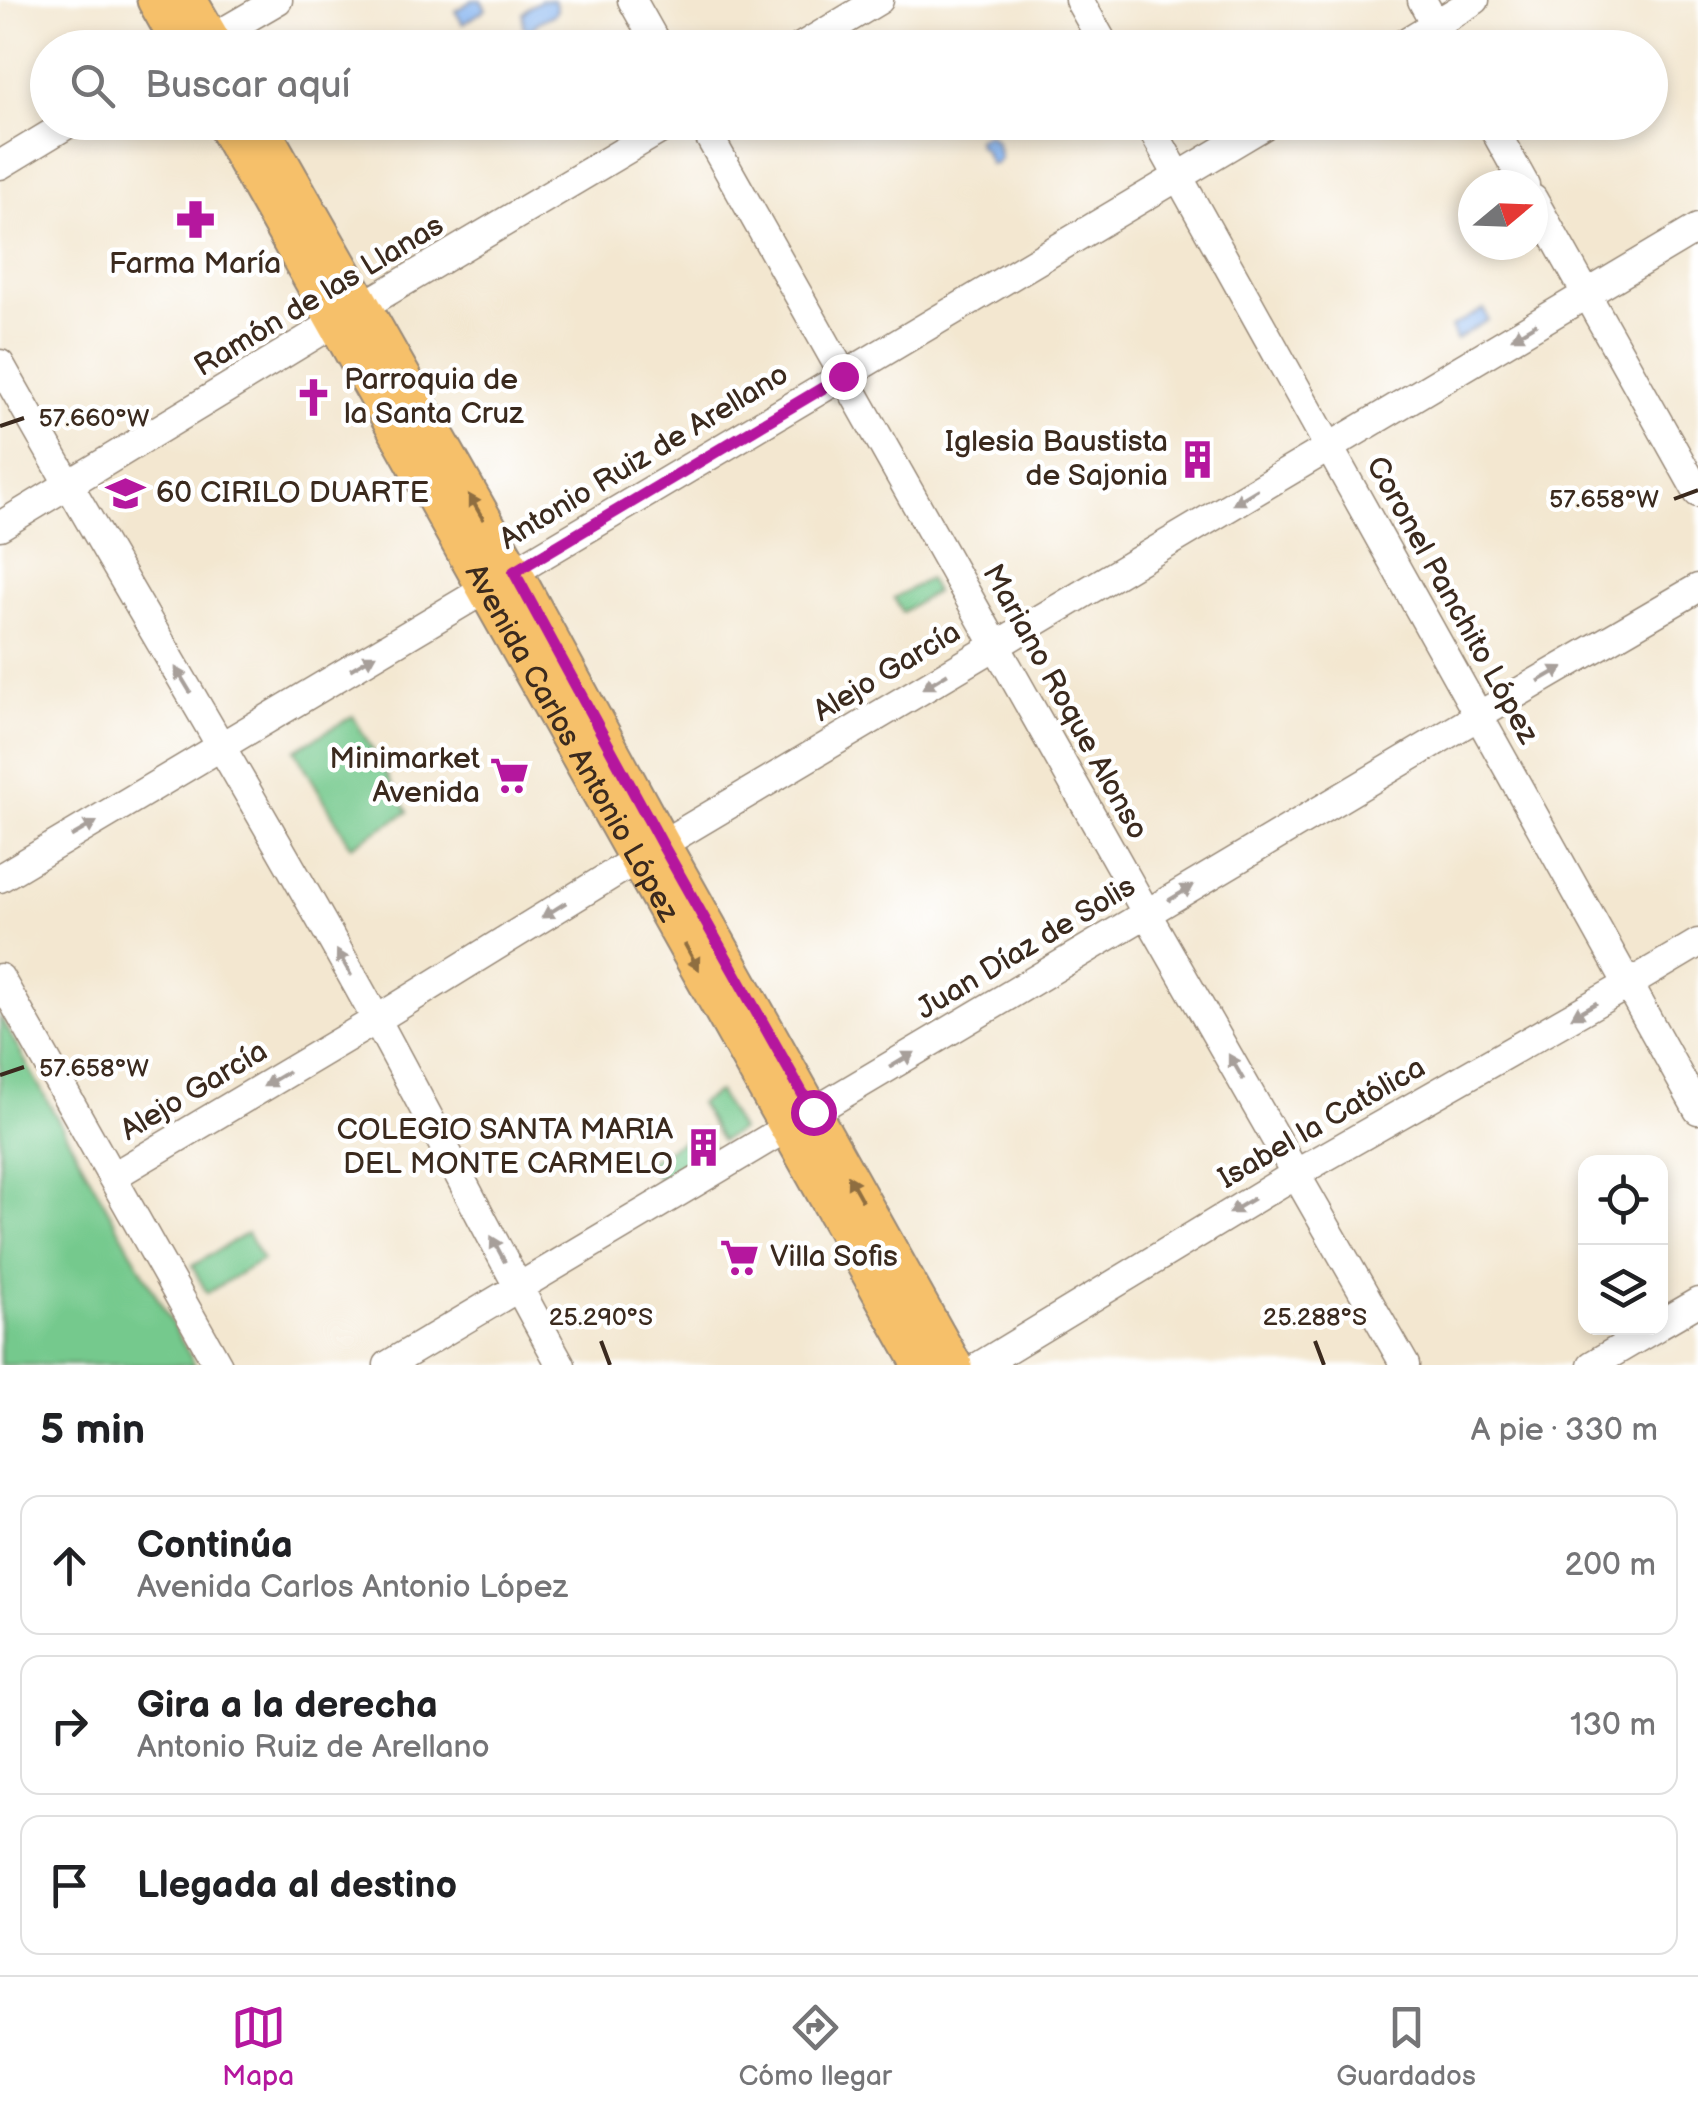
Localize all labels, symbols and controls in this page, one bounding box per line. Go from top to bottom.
search box [30,30,1668,140]
icon: search [65,58,120,113]
text: Buscar aquí [145,63,351,108]
north arrow [1458,170,1548,260]
pharmacy icon: Farma María [174,199,216,241]
street label: Ramón de las Llanas [188,207,450,385]
place label: Farma María [109,246,281,282]
one-way arrow [1510,322,1538,339]
route end [821,354,867,400]
street label: Antonio Ruiz de Arellano [493,356,795,558]
place label: Parroquia de la Santa Cruz [344,362,524,432]
church icon: Parroquia de la Santa Cruz [293,376,335,418]
text: 57.660°W [38,403,150,434]
place label: Iglesia Baustista de Sajonia [945,424,1168,494]
building icon: Iglesia Baustista de Sajonia [1177,438,1219,480]
street label: Coronel Panchito López [1358,450,1546,750]
school or university icon: 60 CIRILO DUARTE [105,472,147,514]
place label: 60 CIRILO DUARTE [156,475,429,511]
text: 57.658°W [1549,484,1659,515]
one-way arrow [1231,488,1259,505]
one-way arrow [468,493,486,521]
street label: Avenida Carlos Antonio López [457,558,687,928]
street label: Mariano Roque Alonso [974,558,1156,846]
street label: Alejo García [807,614,967,730]
one-way arrow [349,654,377,672]
one-way arrow [175,666,192,694]
one-way arrow [1536,666,1565,683]
one-way arrow [921,672,949,690]
place label: Minimarket Avenida [329,741,480,811]
supermarket icon: Minimarket Avenida [489,755,531,797]
one-way arrow [70,821,98,838]
street label: Juan Díaz de Solis [910,868,1142,1028]
one-way arrow [1167,885,1195,902]
one-way arrow [540,901,568,919]
one-way arrow [682,943,700,971]
one-way arrow [335,948,352,977]
one-way arrow [1570,1000,1598,1018]
street label: Alejo García [114,1033,274,1149]
street label: Isabel la Católica [1212,1049,1432,1197]
one-way arrow [887,1052,916,1069]
text: 57.658°W [39,1053,149,1084]
one-way arrow [1227,1053,1245,1081]
one-way arrow [262,1070,290,1087]
route start [791,1090,837,1136]
place label: COLEGIO SANTA MARIA DEL MONTE CARMELO [336,1112,674,1182]
building icon: COLEGIO SANTA MARIA DEL MONTE CARMELO [682,1126,724,1168]
map controls [1578,1155,1668,1335]
button: locate [1578,1155,1668,1245]
one-way arrow [847,1174,864,1203]
one-way arrow [1227,1197,1255,1215]
one-way arrow [489,1235,507,1263]
supermarket icon: Villa Sofis [719,1236,761,1278]
place label: Villa Sofis [770,1239,898,1275]
button: layers [1578,1245,1668,1335]
text: 25.290°S [549,1302,653,1333]
text: 25.288°S [1263,1302,1367,1333]
text: 5 min [40,1405,145,1456]
text: A pie · 330 m [1471,1411,1658,1450]
text: Continúa [137,1523,293,1568]
icon: ahead [42,1538,97,1593]
text: 200 m [1564,1546,1656,1585]
text: Avenida Carlos Antonio López [137,1568,568,1607]
text: Gira a la derecha [137,1683,438,1728]
icon: right [42,1698,97,1753]
text: 130 m [1570,1706,1656,1745]
text: Antonio Ruiz de Arellano [137,1728,490,1767]
icon: arrive [42,1858,97,1913]
text: Llegada al destino [137,1863,457,1908]
tab: Mapa [222,2000,294,2093]
tab: Cómo llegar [738,2000,892,2093]
tab: Guardados [1336,2000,1476,2093]

